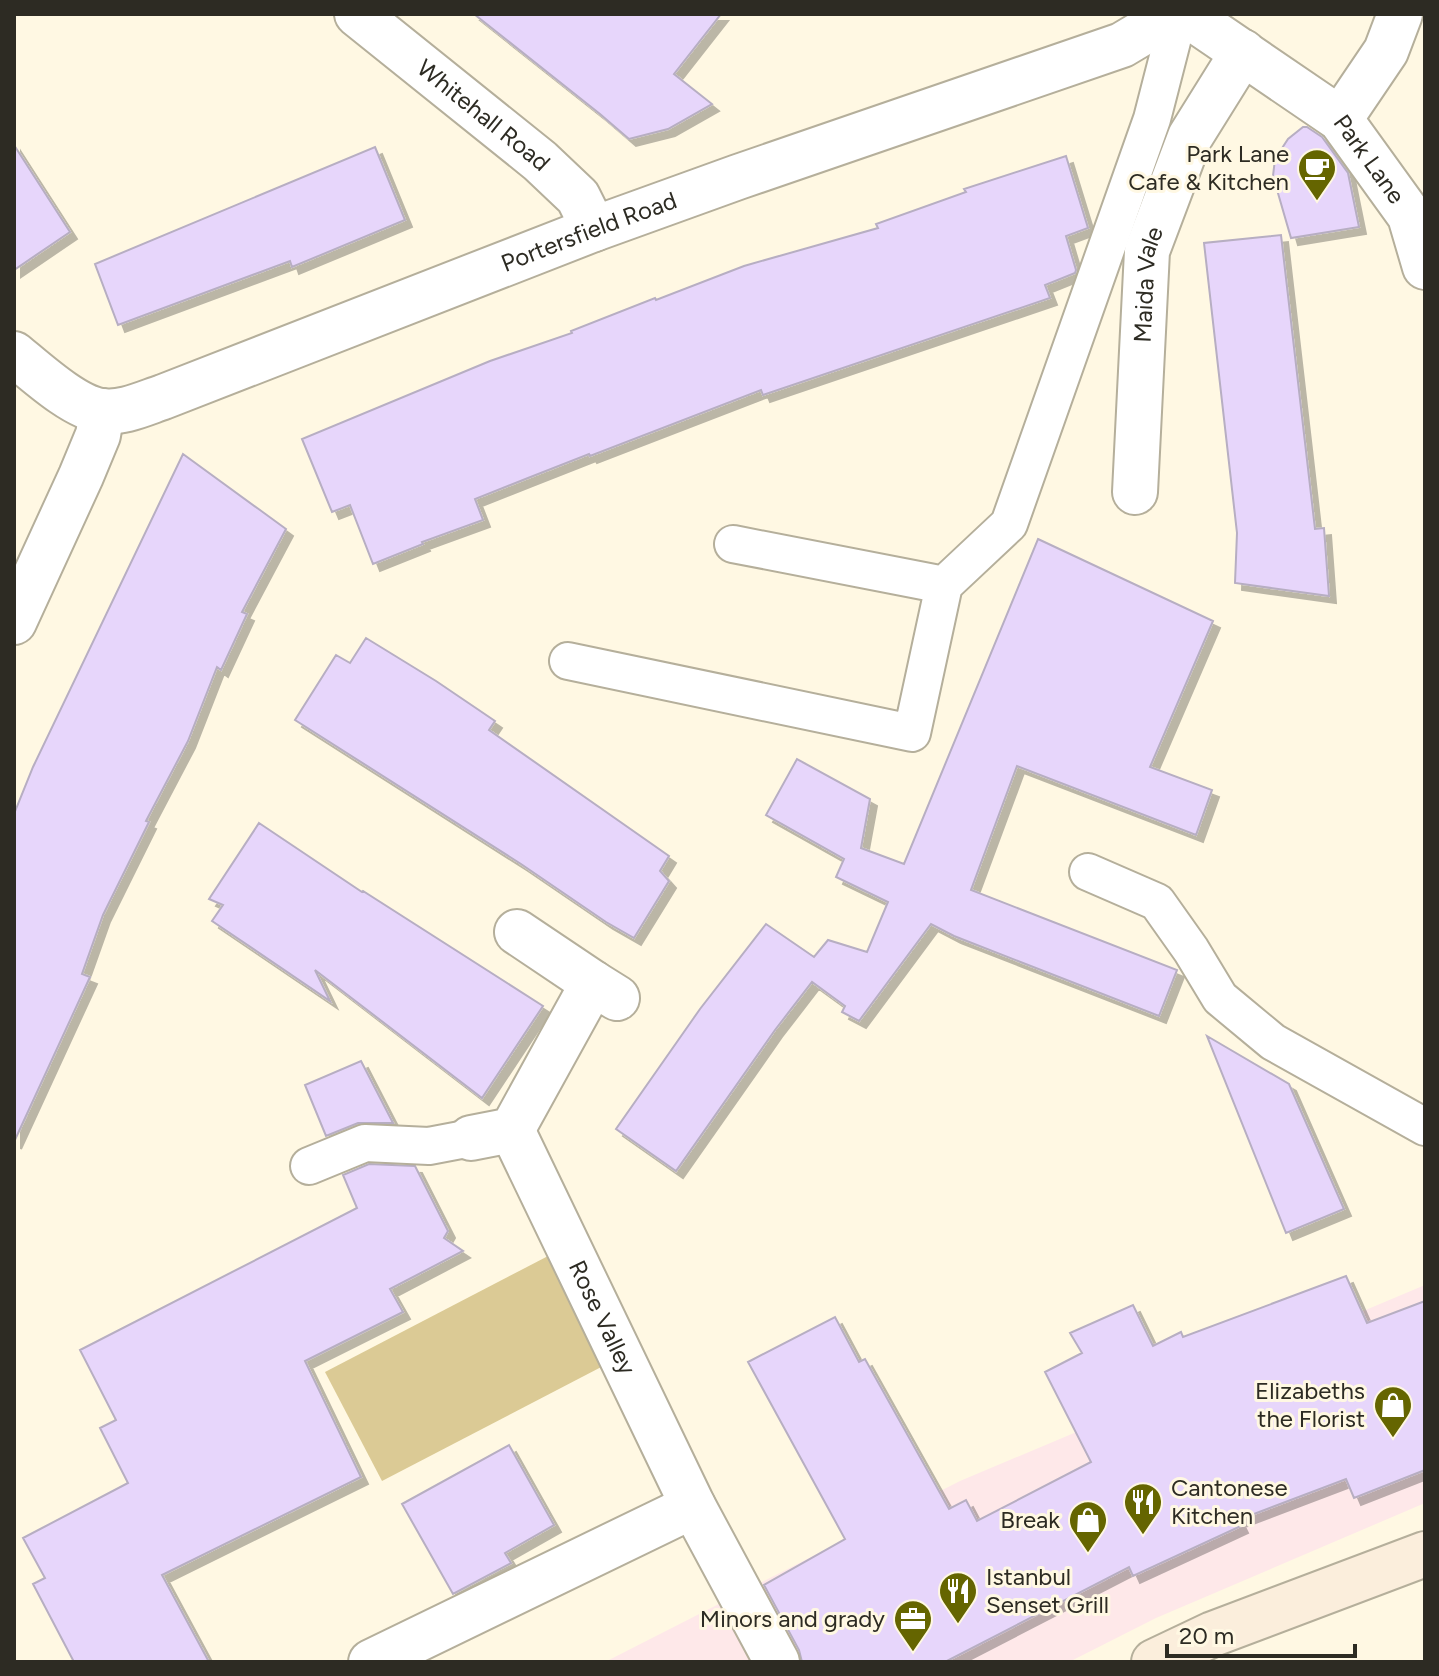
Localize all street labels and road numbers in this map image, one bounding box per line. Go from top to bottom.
street label: Whitehall Road [412,53,556,177]
street label: Park Lane [1328,109,1411,209]
street label: Portersfield Road [497,185,680,278]
street label: Maida Vale [1127,222,1169,343]
street label: Rose Valley [563,1255,643,1379]

